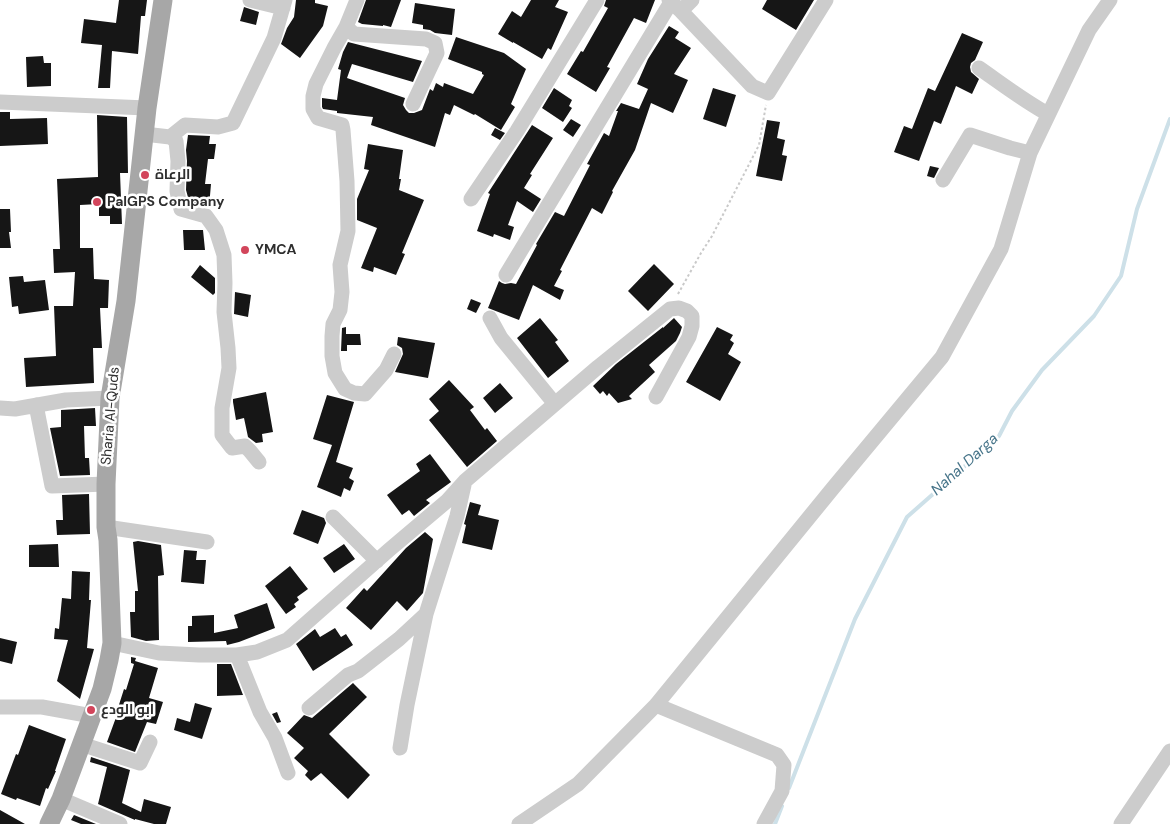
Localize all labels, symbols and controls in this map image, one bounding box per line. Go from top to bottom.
place label: الرعاة [155,167,190,183]
marker: الرعاة [139,169,151,181]
place label: PalGPS Company [107,194,225,210]
marker: PalGPS Company [91,196,103,208]
place label: YMCA [255,242,296,258]
marker: YMCA [239,244,251,256]
street label: Sharia Al-Quds [98,366,124,466]
water label: Nahal Darga [928,430,1002,500]
place label: ابو الودع [101,702,154,718]
marker: ابو الودع [85,704,97,716]

